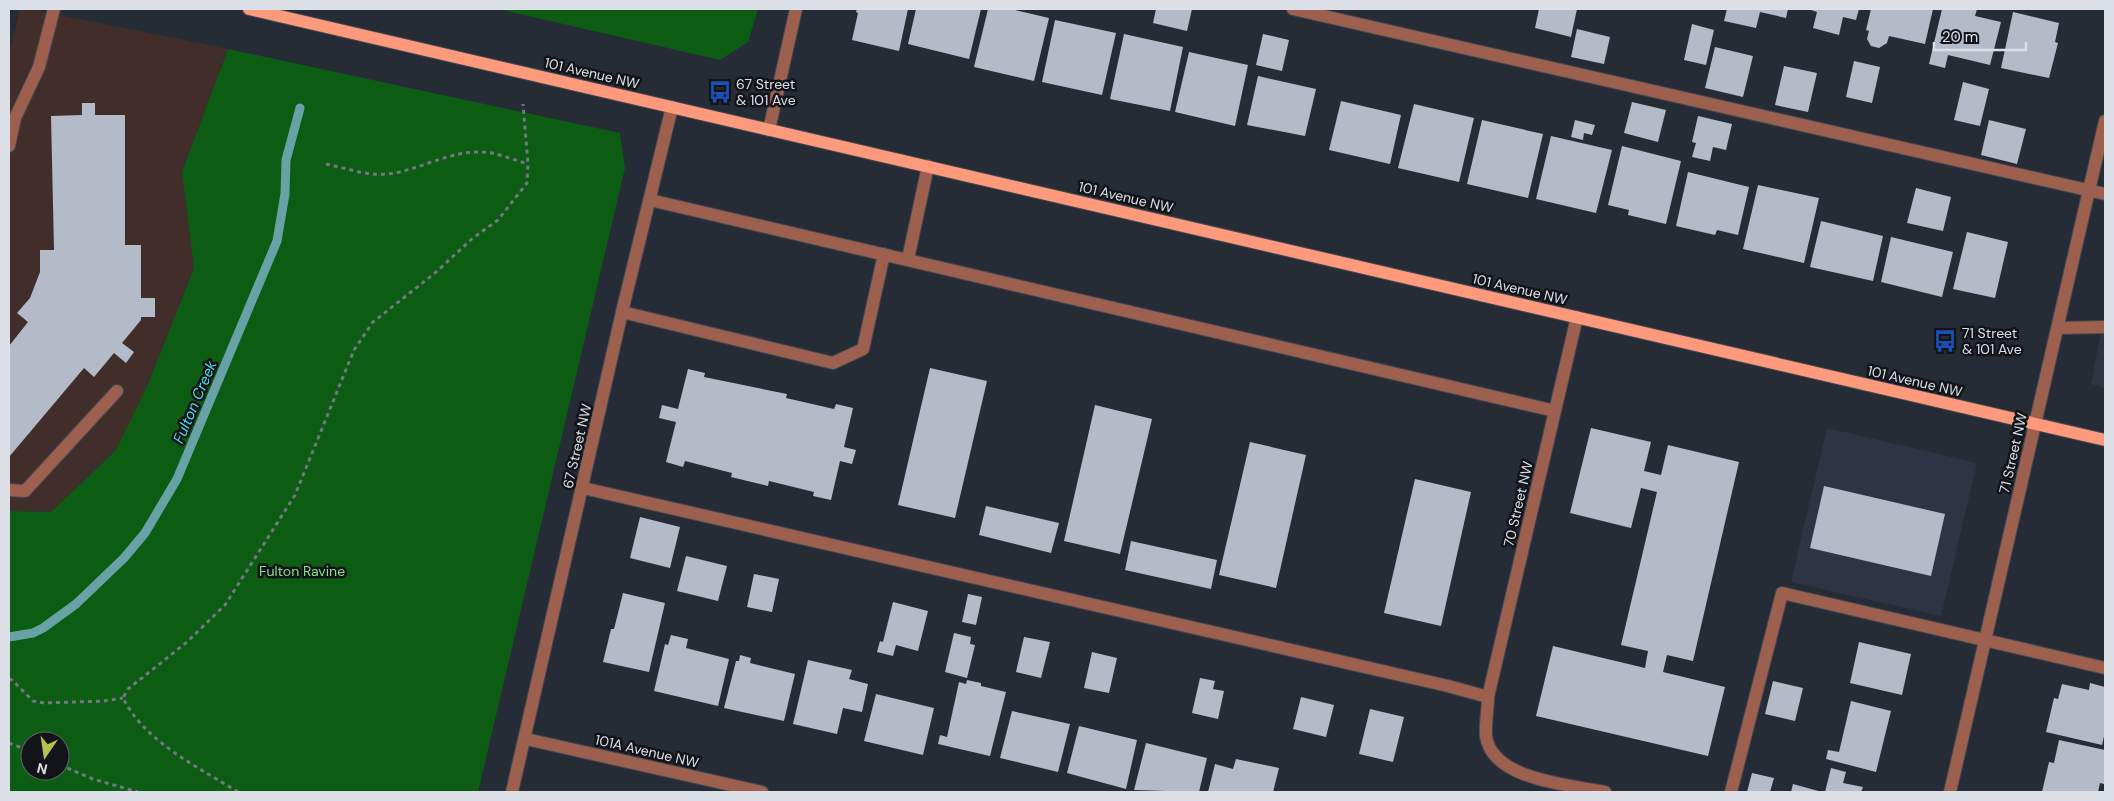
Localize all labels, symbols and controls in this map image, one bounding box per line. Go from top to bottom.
scale bar [1934,20,2026,52]
text: 20 m [1942,27,1978,47]
street label: 101 Avenue NW [543,53,642,93]
place label: 67 Street & 101 Ave [736,75,796,109]
bus stop icon: 67 Street & 101 Ave [707,79,733,105]
street label: 101 Avenue NW [1077,177,1176,217]
street label: 101 Avenue NW [1471,269,1570,309]
place label: 71 Street & 101 Ave [1962,324,2022,358]
bus stop icon: 71 Street & 101 Ave [1932,328,1958,354]
water label: Fulton Creek [169,357,222,446]
street label: 101 Avenue NW [1866,361,1965,401]
street label: 67 Street NW [559,402,596,490]
street label: 71 Street NW [1995,410,2031,495]
street label: 70 Street NW [1499,459,1537,549]
park label: Fulton Ravine [259,562,345,580]
street label: 101A Avenue NW [593,730,701,772]
north arrow [20,731,70,781]
text: N [35,759,49,779]

